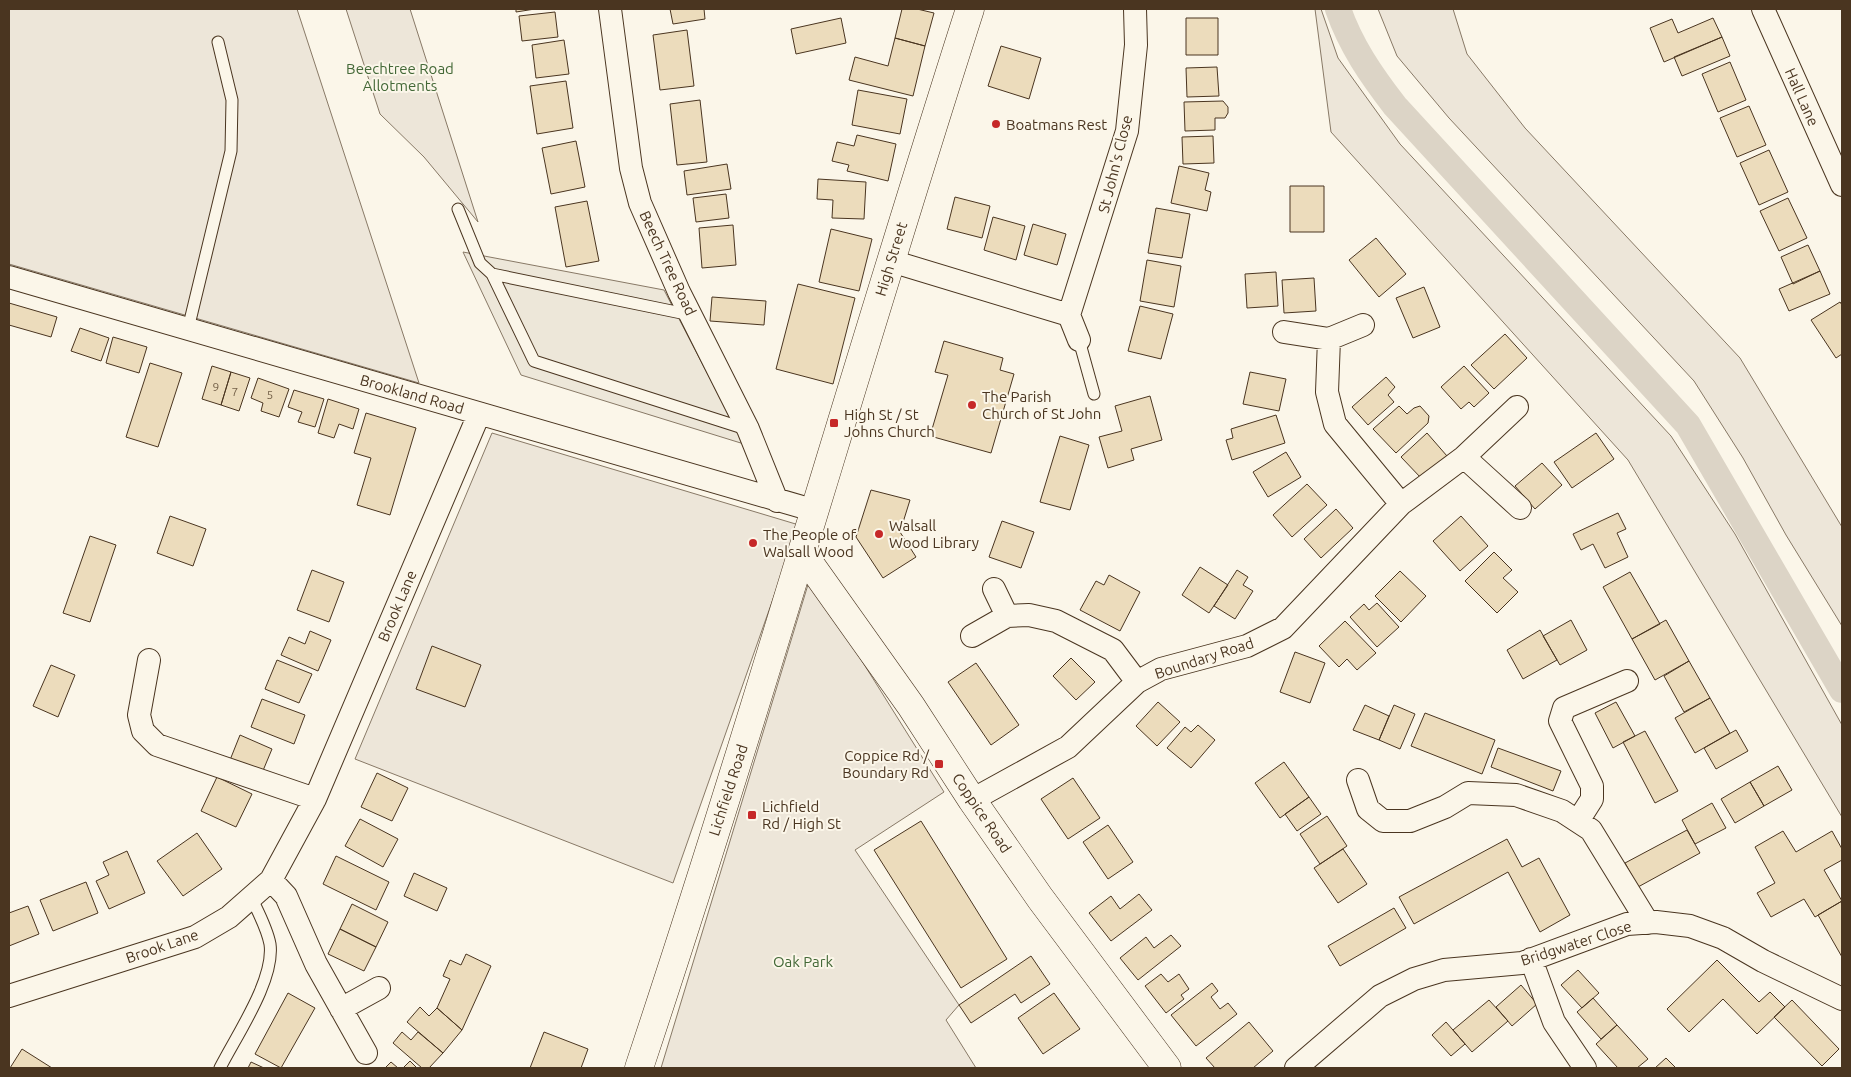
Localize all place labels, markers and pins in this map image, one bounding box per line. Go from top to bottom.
place label: Boatmans Rest [1006,116,1107,133]
marker: Boatmans Rest [990,118,1002,130]
place label: The Parish Church of St John [982,388,1101,422]
marker: The Parish Church of St John [966,399,978,411]
place label: High St / St Johns Church [844,406,935,440]
marker: High St / St Johns Church [828,417,840,429]
place label: Walsall Wood Library [889,517,979,551]
place label: The People of Walsall Wood [763,526,857,560]
marker: Walsall Wood Library [873,528,885,540]
marker: The People of Walsall Wood [747,537,759,549]
place label: Coppice Rd / Boundary Rd [842,747,929,781]
marker: Coppice Rd / Boundary Rd [933,758,945,770]
place label: Lichfield Rd / High St [762,798,841,832]
marker: Lichfield Rd / High St [746,809,758,821]

